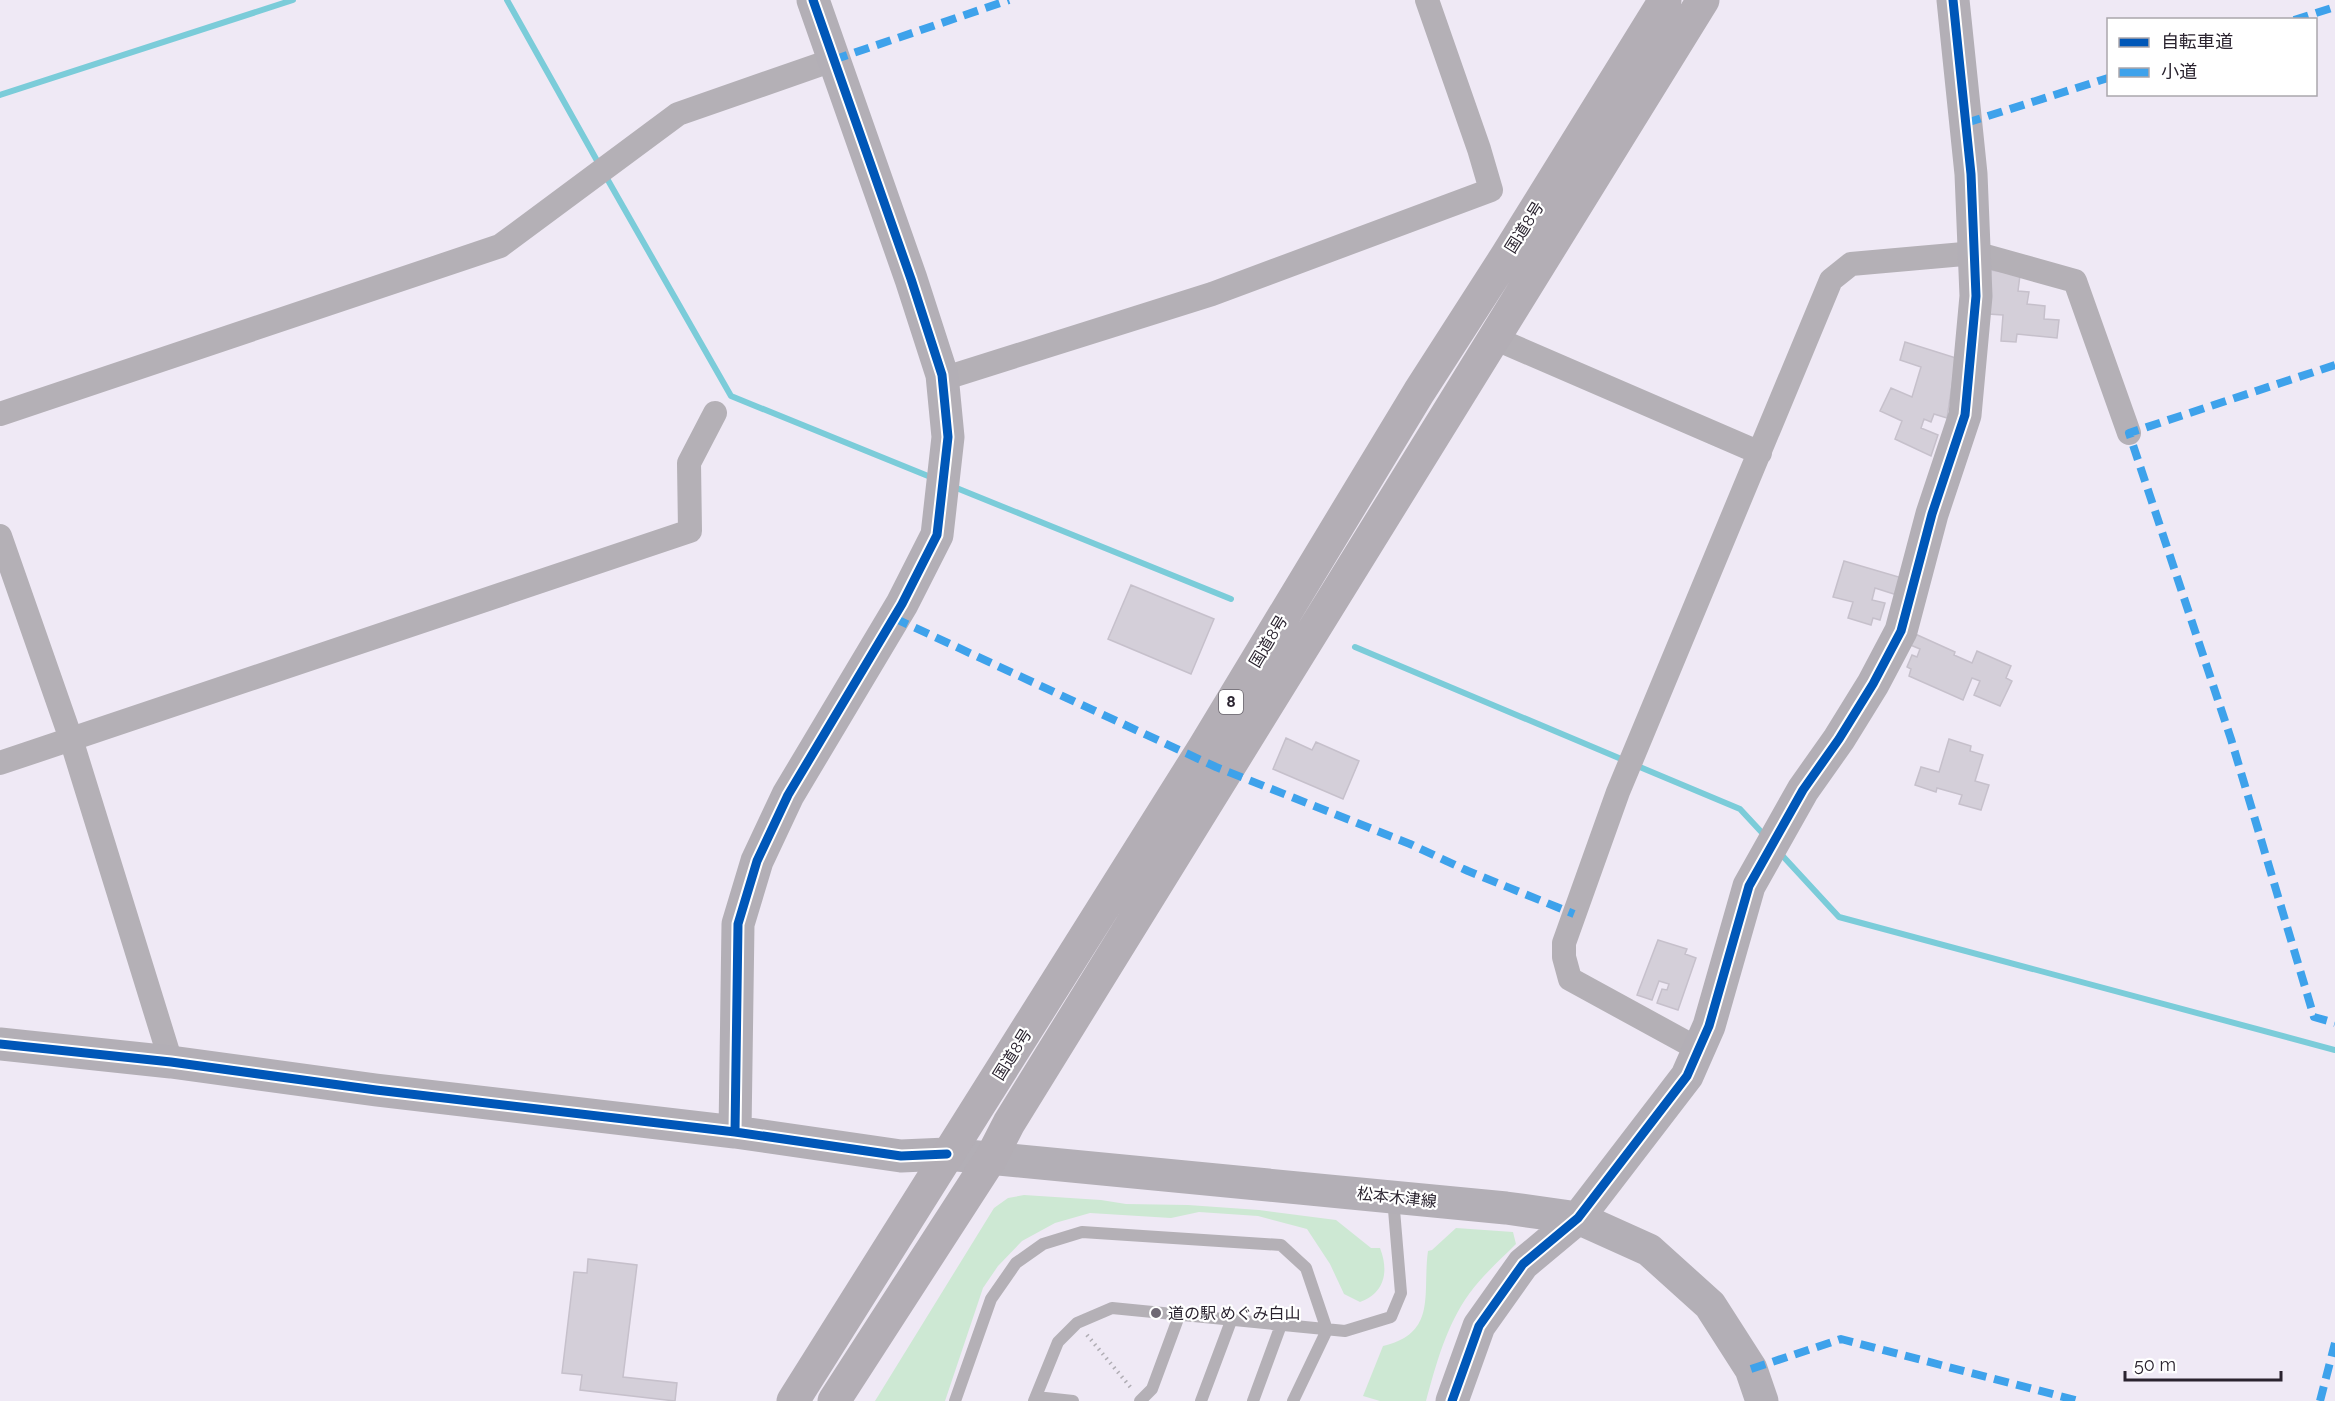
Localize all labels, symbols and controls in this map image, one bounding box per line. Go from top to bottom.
legend [2107,18,2317,96]
text: 自転車道 [2161,31,2233,52]
text: 小道 [2161,61,2197,82]
street label: 国道8号 [1501,198,1548,257]
street label: 国道8号 [1245,612,1291,671]
road number: 8 [1219,690,1243,714]
street label: 国道8号 [989,1025,1036,1084]
street label: 松本木津線 [1356,1184,1438,1211]
place label: 道の駅 めぐみ白山 [1168,1304,1301,1323]
marker: 道の駅 めぐみ白山 [1149,1306,1163,1320]
scale bar [2125,1344,2281,1382]
text: 50 m [2134,1354,2176,1375]

